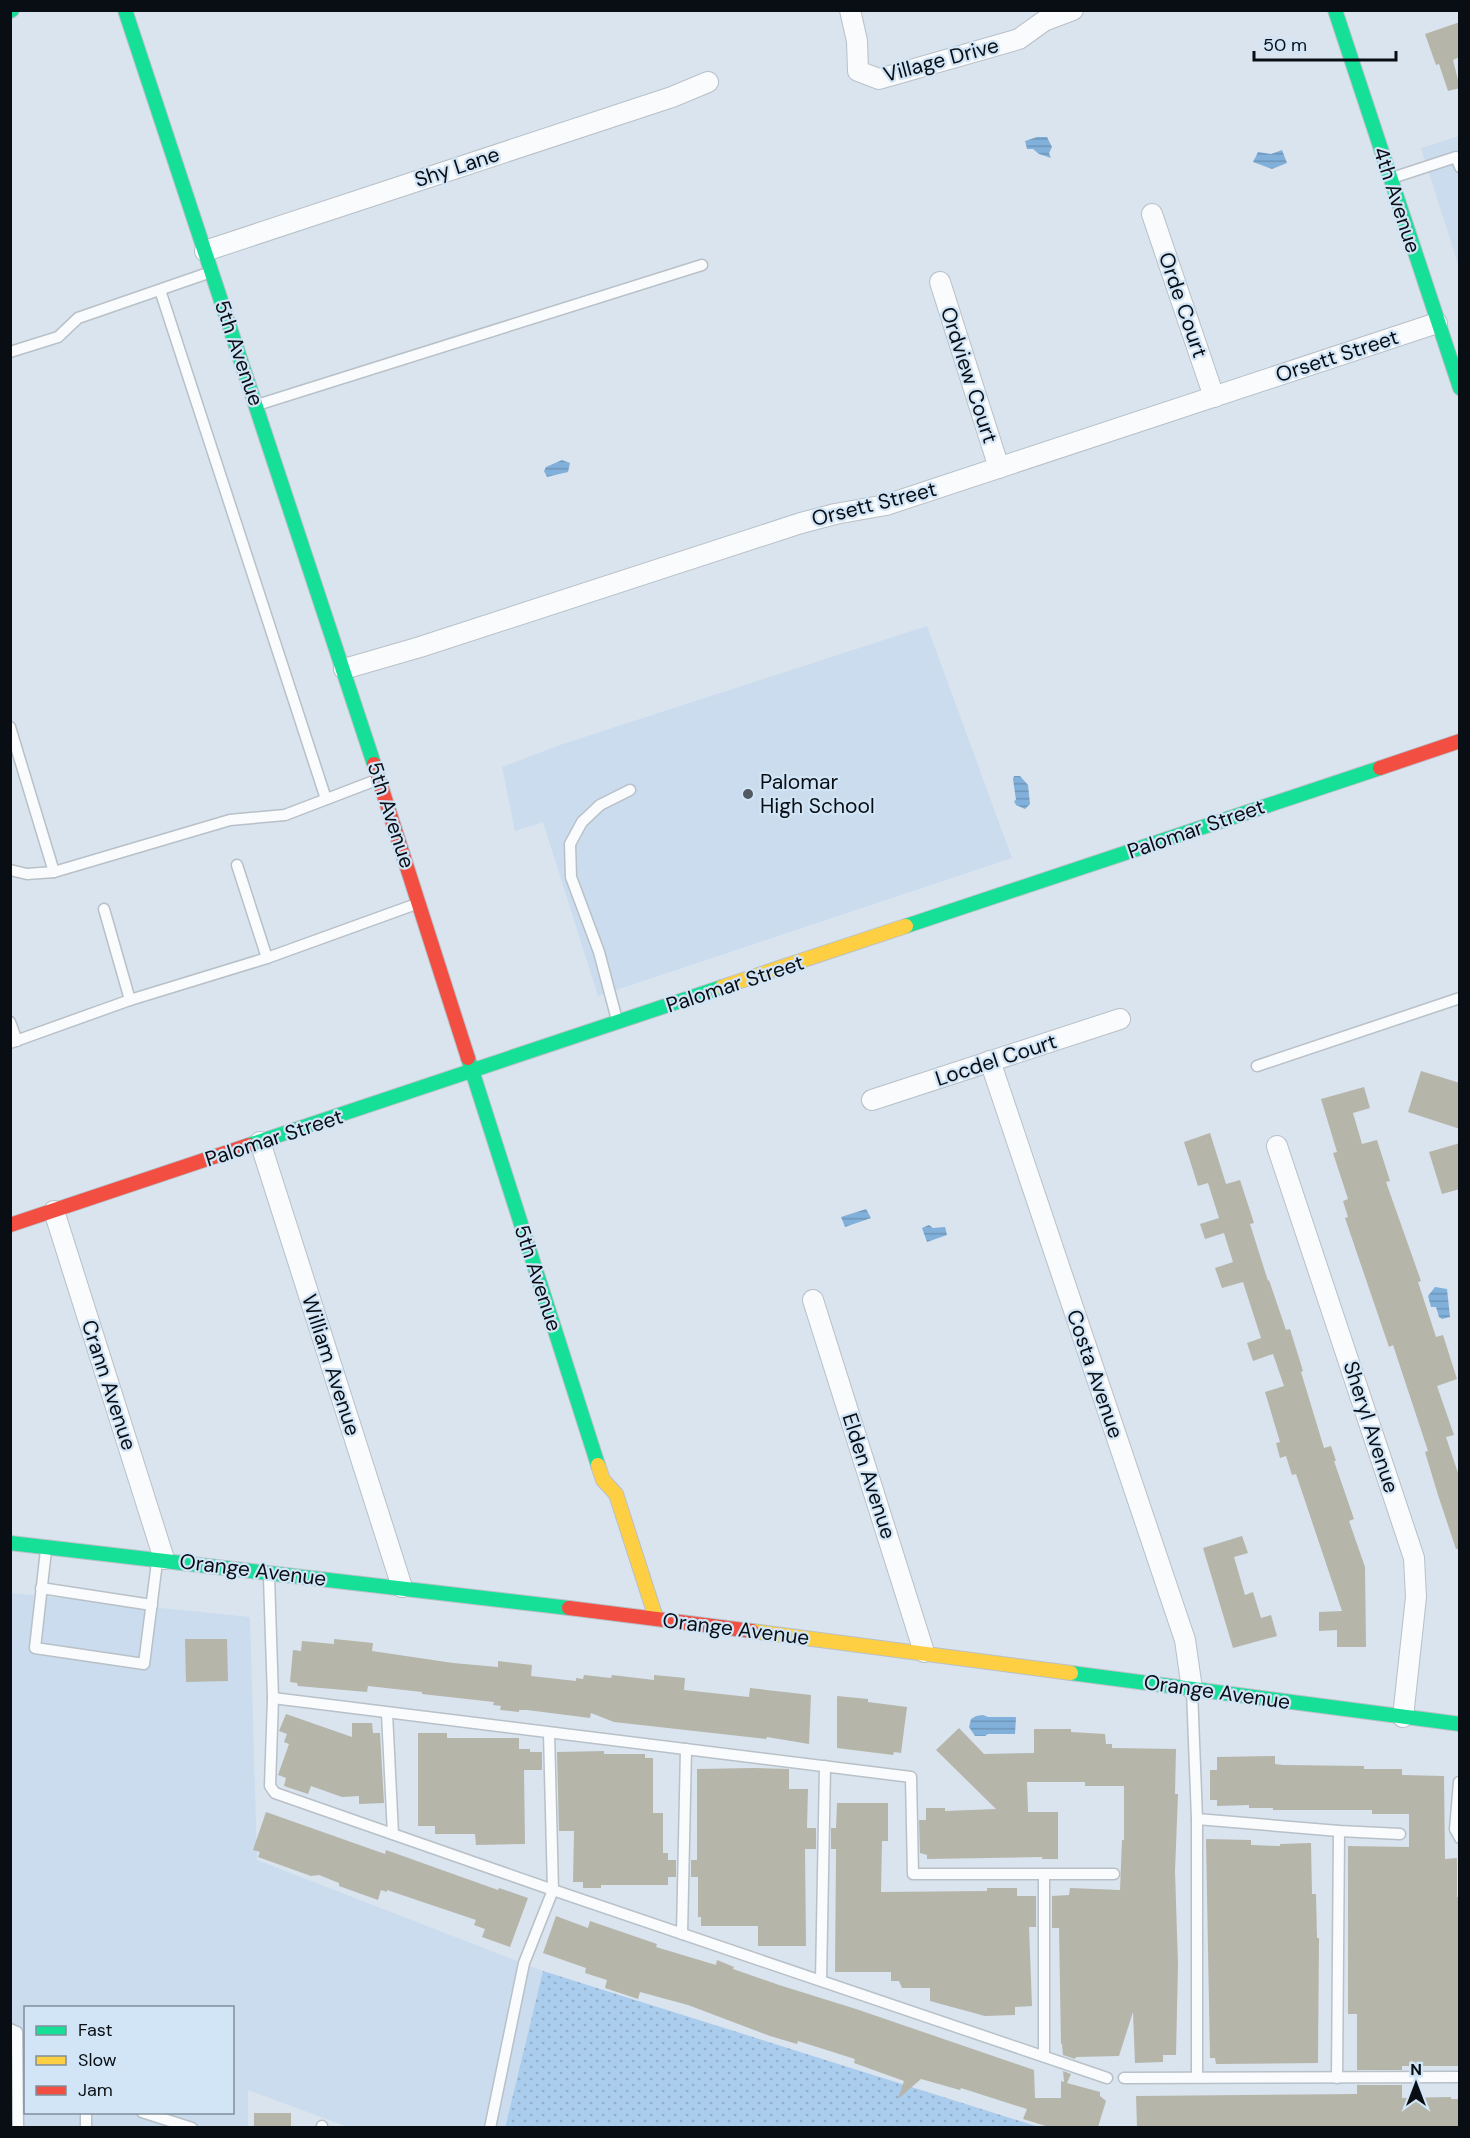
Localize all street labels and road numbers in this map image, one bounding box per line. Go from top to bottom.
street label: Village Drive [880,31,1002,89]
street label: Shy Lane [411,140,503,194]
street label: 4th Avenue [1367,143,1427,257]
street label: Orde Court [1152,249,1214,361]
street label: 5th Avenue [208,296,270,410]
street label: Ordview Court [934,303,1004,447]
street label: Orsett Street [1272,323,1402,389]
street label: Orsett Street [809,475,939,533]
street label: 5th Avenue [361,758,421,872]
street label: Palomar Street [1124,792,1268,866]
street label: Palomar Street [663,949,807,1019]
street label: Locdel Court [932,1027,1060,1093]
street label: Palomar Street [202,1103,346,1173]
street label: 5th Avenue [508,1221,568,1335]
street label: William Avenue [295,1291,367,1439]
street label: Costa Avenue [1060,1306,1130,1442]
street label: Crann Avenue [75,1316,143,1454]
street label: Sheryl Avenue [1336,1357,1406,1497]
street label: Elden Avenue [836,1410,903,1543]
street label: Orange Avenue [178,1547,328,1593]
street label: Orange Avenue [661,1606,811,1652]
street label: Orange Avenue [1142,1668,1292,1716]

